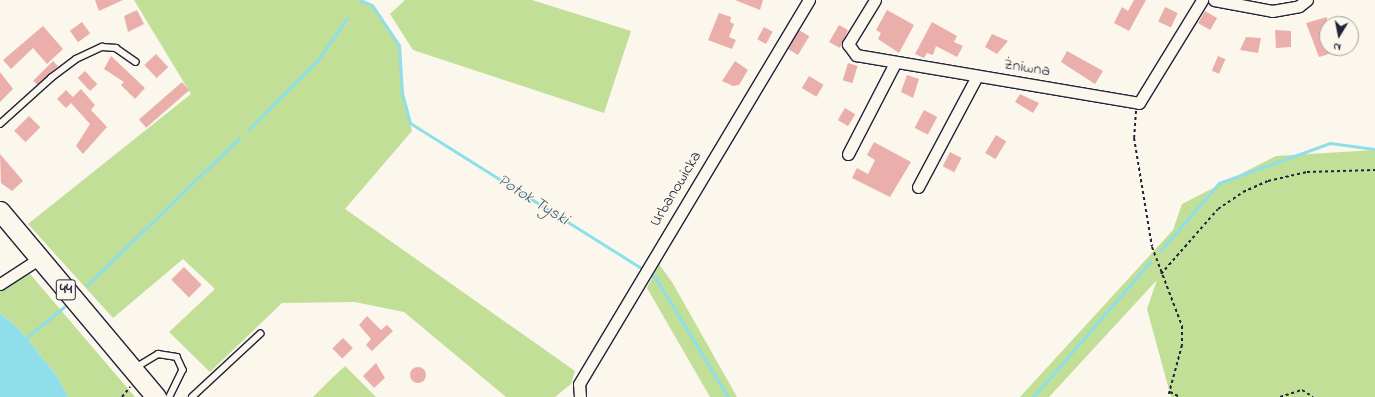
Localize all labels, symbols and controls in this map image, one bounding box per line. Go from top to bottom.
north arrow [1319,16,1359,56]
text: N [1332,38,1342,55]
street label: Żniwna [1002,55,1052,81]
street label: Urbanowicka [646,148,706,230]
water label: Potok Tyski [494,170,572,230]
road number: 44 [55,277,77,303]

